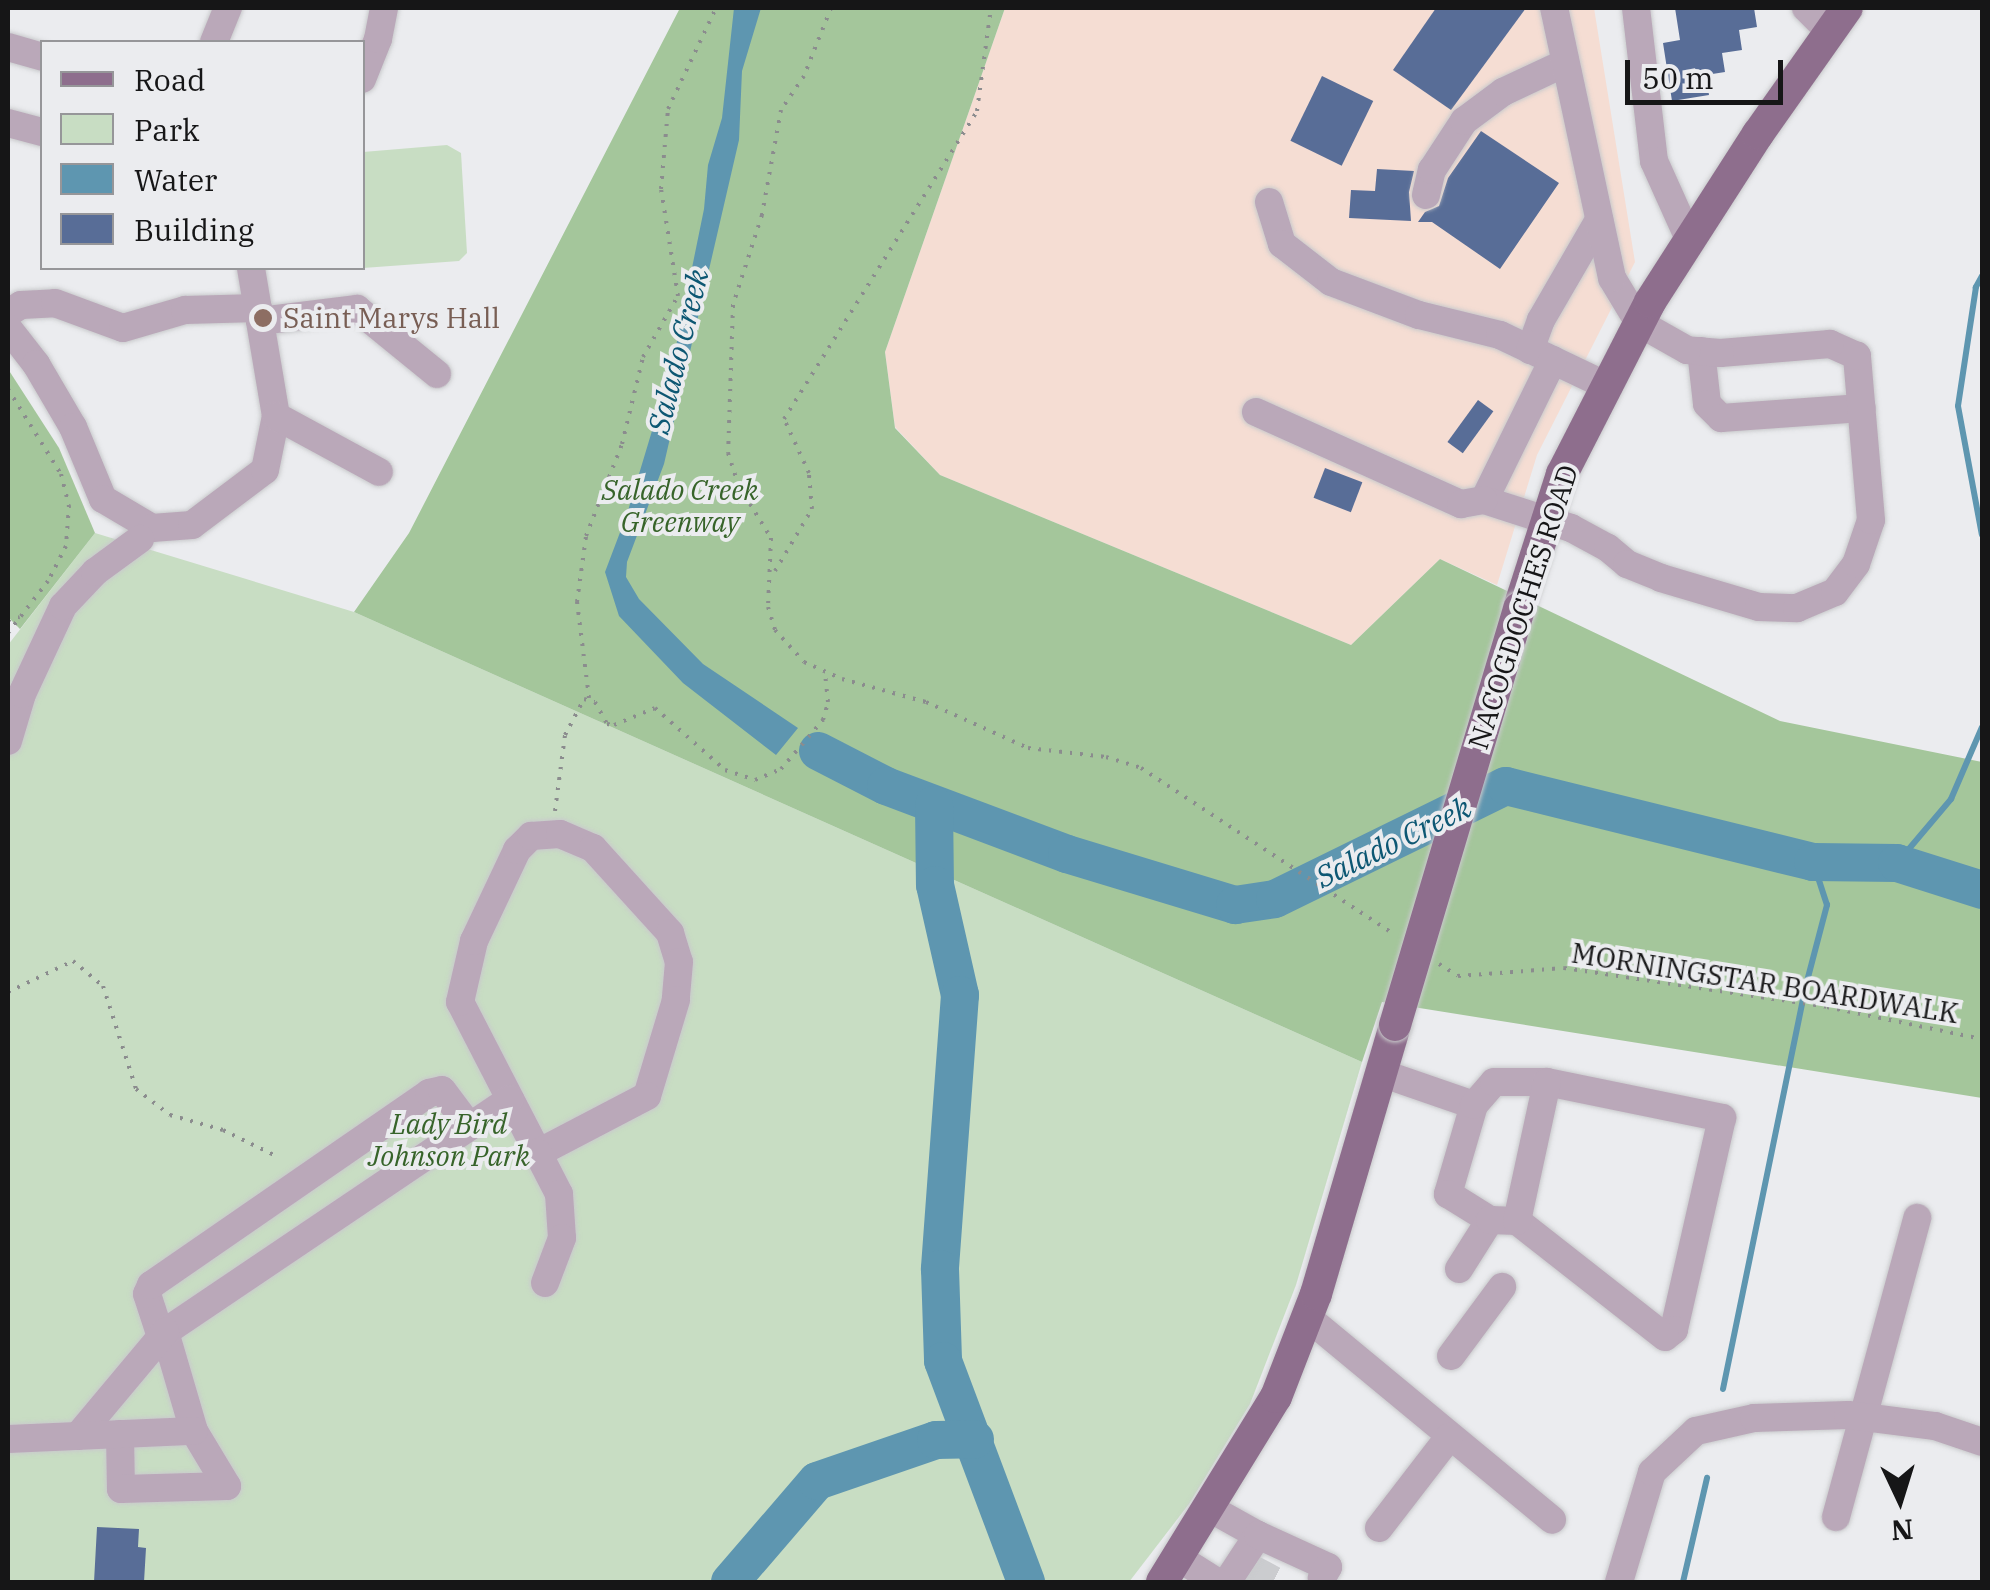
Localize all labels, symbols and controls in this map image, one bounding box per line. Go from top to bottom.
legend [40,40,365,270]
scale bar [1630,40,1788,102]
text: 50 m [1642,58,1714,97]
text: Road [134,60,206,99]
text: Park [134,110,200,149]
text: Water [134,160,217,199]
text: Building [134,210,254,249]
water label: Salado Creek [640,265,716,437]
place label: Saint Marys Hall [283,301,500,335]
marker: Saint Marys Hall [252,307,274,329]
street label: NACOGDOCHES ROAD [1461,461,1585,753]
park label: Salado Creek Greenway [602,473,758,539]
water label: Salado Creek [1310,789,1476,895]
street label: MORNINGSTAR BOARDWALK [1569,936,1961,1030]
park label: Lady Bird Johnson Park [368,1107,530,1173]
north arrow [1850,1450,1950,1550]
text: N [1890,1511,1914,1550]

